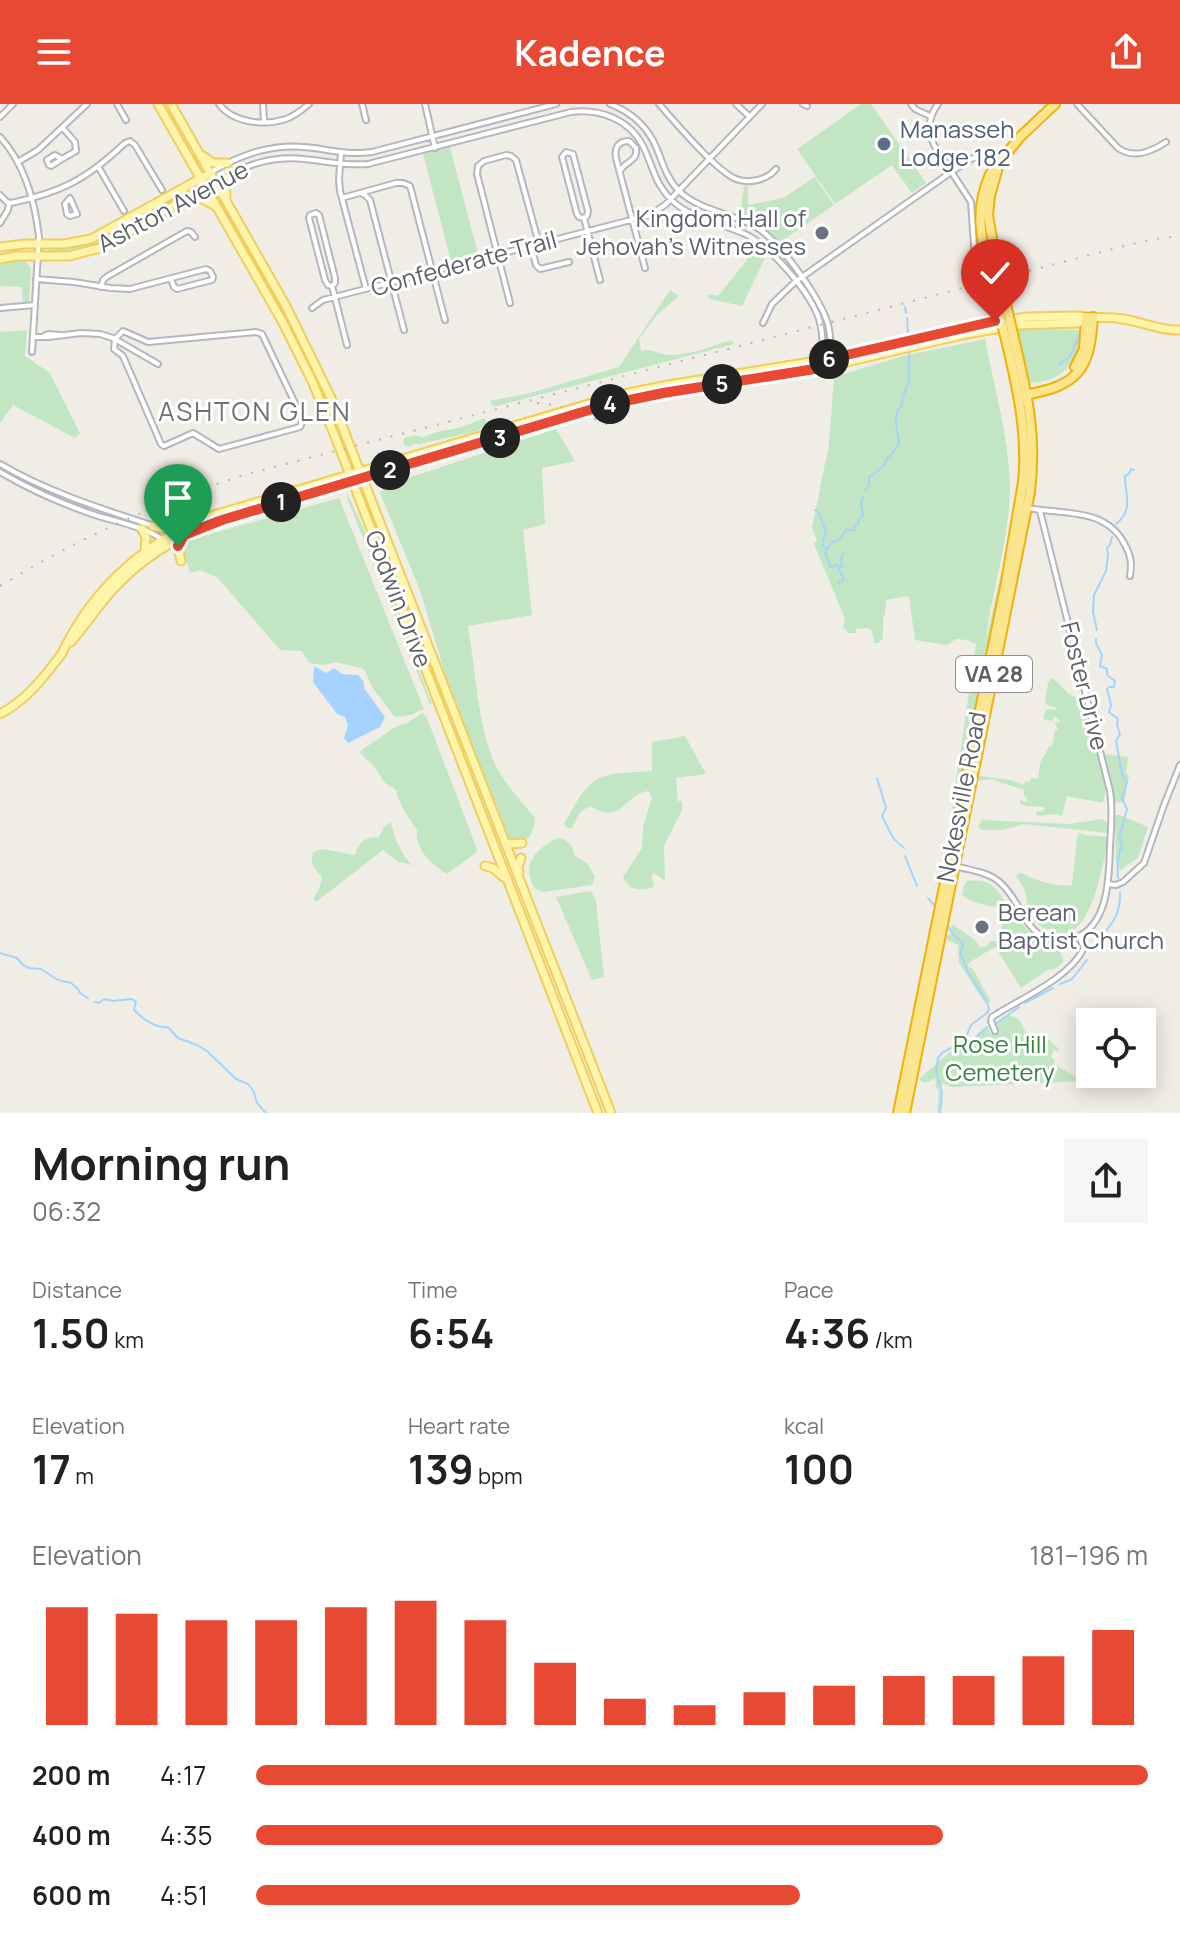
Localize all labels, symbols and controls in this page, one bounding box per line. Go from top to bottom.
text: Kadence [514,28,666,77]
icon: menu [32,30,76,74]
icon: share [1104,30,1148,74]
place label: Manasseh Lodge 182 [900,112,1015,173]
marker: Manasseh Lodge 182 [875,135,893,153]
street label: Ashton Avenue [91,152,254,259]
place label: Kingdom Hall of Jehovah's Witnesses [576,201,806,262]
street label: Confederate Trail [367,222,560,303]
marker: Kingdom Hall of Jehovah's Witnesses [813,224,831,242]
pin [961,239,1029,321]
icon: check [973,251,1017,295]
pin: 6 [809,339,849,379]
text: 6 [822,344,836,374]
pin: 5 [702,364,742,404]
text: 5 [716,369,728,399]
pin: 4 [590,384,630,424]
text: 4 [603,389,617,419]
district label: ASHTON GLEN [158,393,352,429]
pin: 3 [480,418,520,458]
text: 3 [494,423,506,453]
pin: 2 [370,450,410,490]
text: 2 [383,455,397,485]
pin [144,464,212,546]
icon: arrive [156,476,200,520]
pin: 1 [261,482,301,522]
text: 1 [276,487,286,517]
street label: Godwin Drive [358,525,441,672]
street label: Foster Drive [1054,618,1117,753]
road number: VA 28 [956,656,1032,692]
street label: Nokesville Road [928,709,993,885]
place label: Berean Baptist Church [998,895,1164,956]
marker: Berean Baptist Church [973,918,991,936]
map controls [1076,1008,1156,1088]
button: locate [1076,1008,1156,1088]
park label: Rose Hill Cemetery [945,1027,1055,1088]
text: Morning run [32,1133,290,1193]
button: share [1064,1139,1148,1223]
text: 06:32 [32,1193,101,1229]
text: Distance [32,1275,122,1305]
text: Time [408,1275,458,1305]
text: Pace [784,1275,834,1305]
text: 1.50 [32,1305,110,1360]
text: 6:54 [408,1305,494,1360]
text: 4:36 [784,1305,870,1360]
text: km [110,1325,144,1355]
text: /km [870,1325,913,1355]
text: Elevation [32,1411,125,1441]
text: Heart rate [408,1411,510,1441]
text: kcal [784,1411,824,1441]
text: 17 [32,1441,71,1496]
text: 139 [408,1441,474,1496]
text: 100 [784,1441,854,1496]
text: m [71,1461,94,1491]
text: bpm [474,1461,523,1491]
text: Elevation [32,1537,142,1573]
text: 181–196 m [1029,1537,1148,1573]
text: 200 m [32,1757,110,1793]
text: 4:17 [160,1757,206,1793]
text: 400 m [32,1817,111,1853]
text: 4:35 [160,1817,213,1853]
text: 600 m [32,1877,111,1913]
text: 4:51 [160,1877,208,1913]

